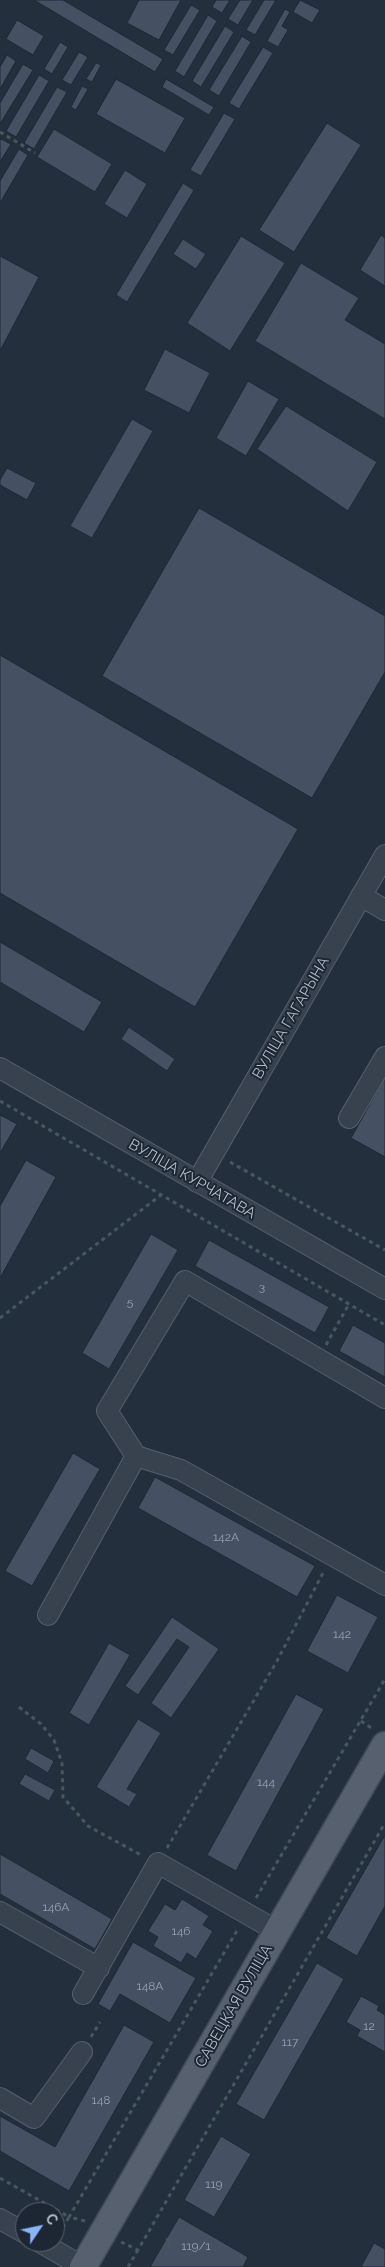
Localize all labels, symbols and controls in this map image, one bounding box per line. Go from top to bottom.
street label: ВУЛІЦА ГАГАРЫНА [249,954,333,1082]
street label: ВУЛІЦА КУРЧАТАВА [125,1135,259,1223]
house number: 3 [259,1280,265,1294]
house number: 5 [127,1295,133,1309]
house number: 142А [213,1530,239,1544]
house number: 142 [333,1627,351,1641]
house number: 144 [257,1775,275,1789]
house number: 146А [43,1900,69,1914]
house number: 146 [172,1924,190,1938]
street label: САВЕЦКАЯ ВУЛІЦА [192,1942,276,2070]
house number: 148А [137,1979,163,1993]
house number: 12 [363,2019,375,2033]
house number: 117 [282,2035,298,2049]
house number: 148 [92,2093,110,2107]
house number: 119 [205,2177,223,2191]
north arrow [15,2202,65,2252]
text: С [42,2211,61,2228]
house number: 119/1 [181,2239,211,2253]

